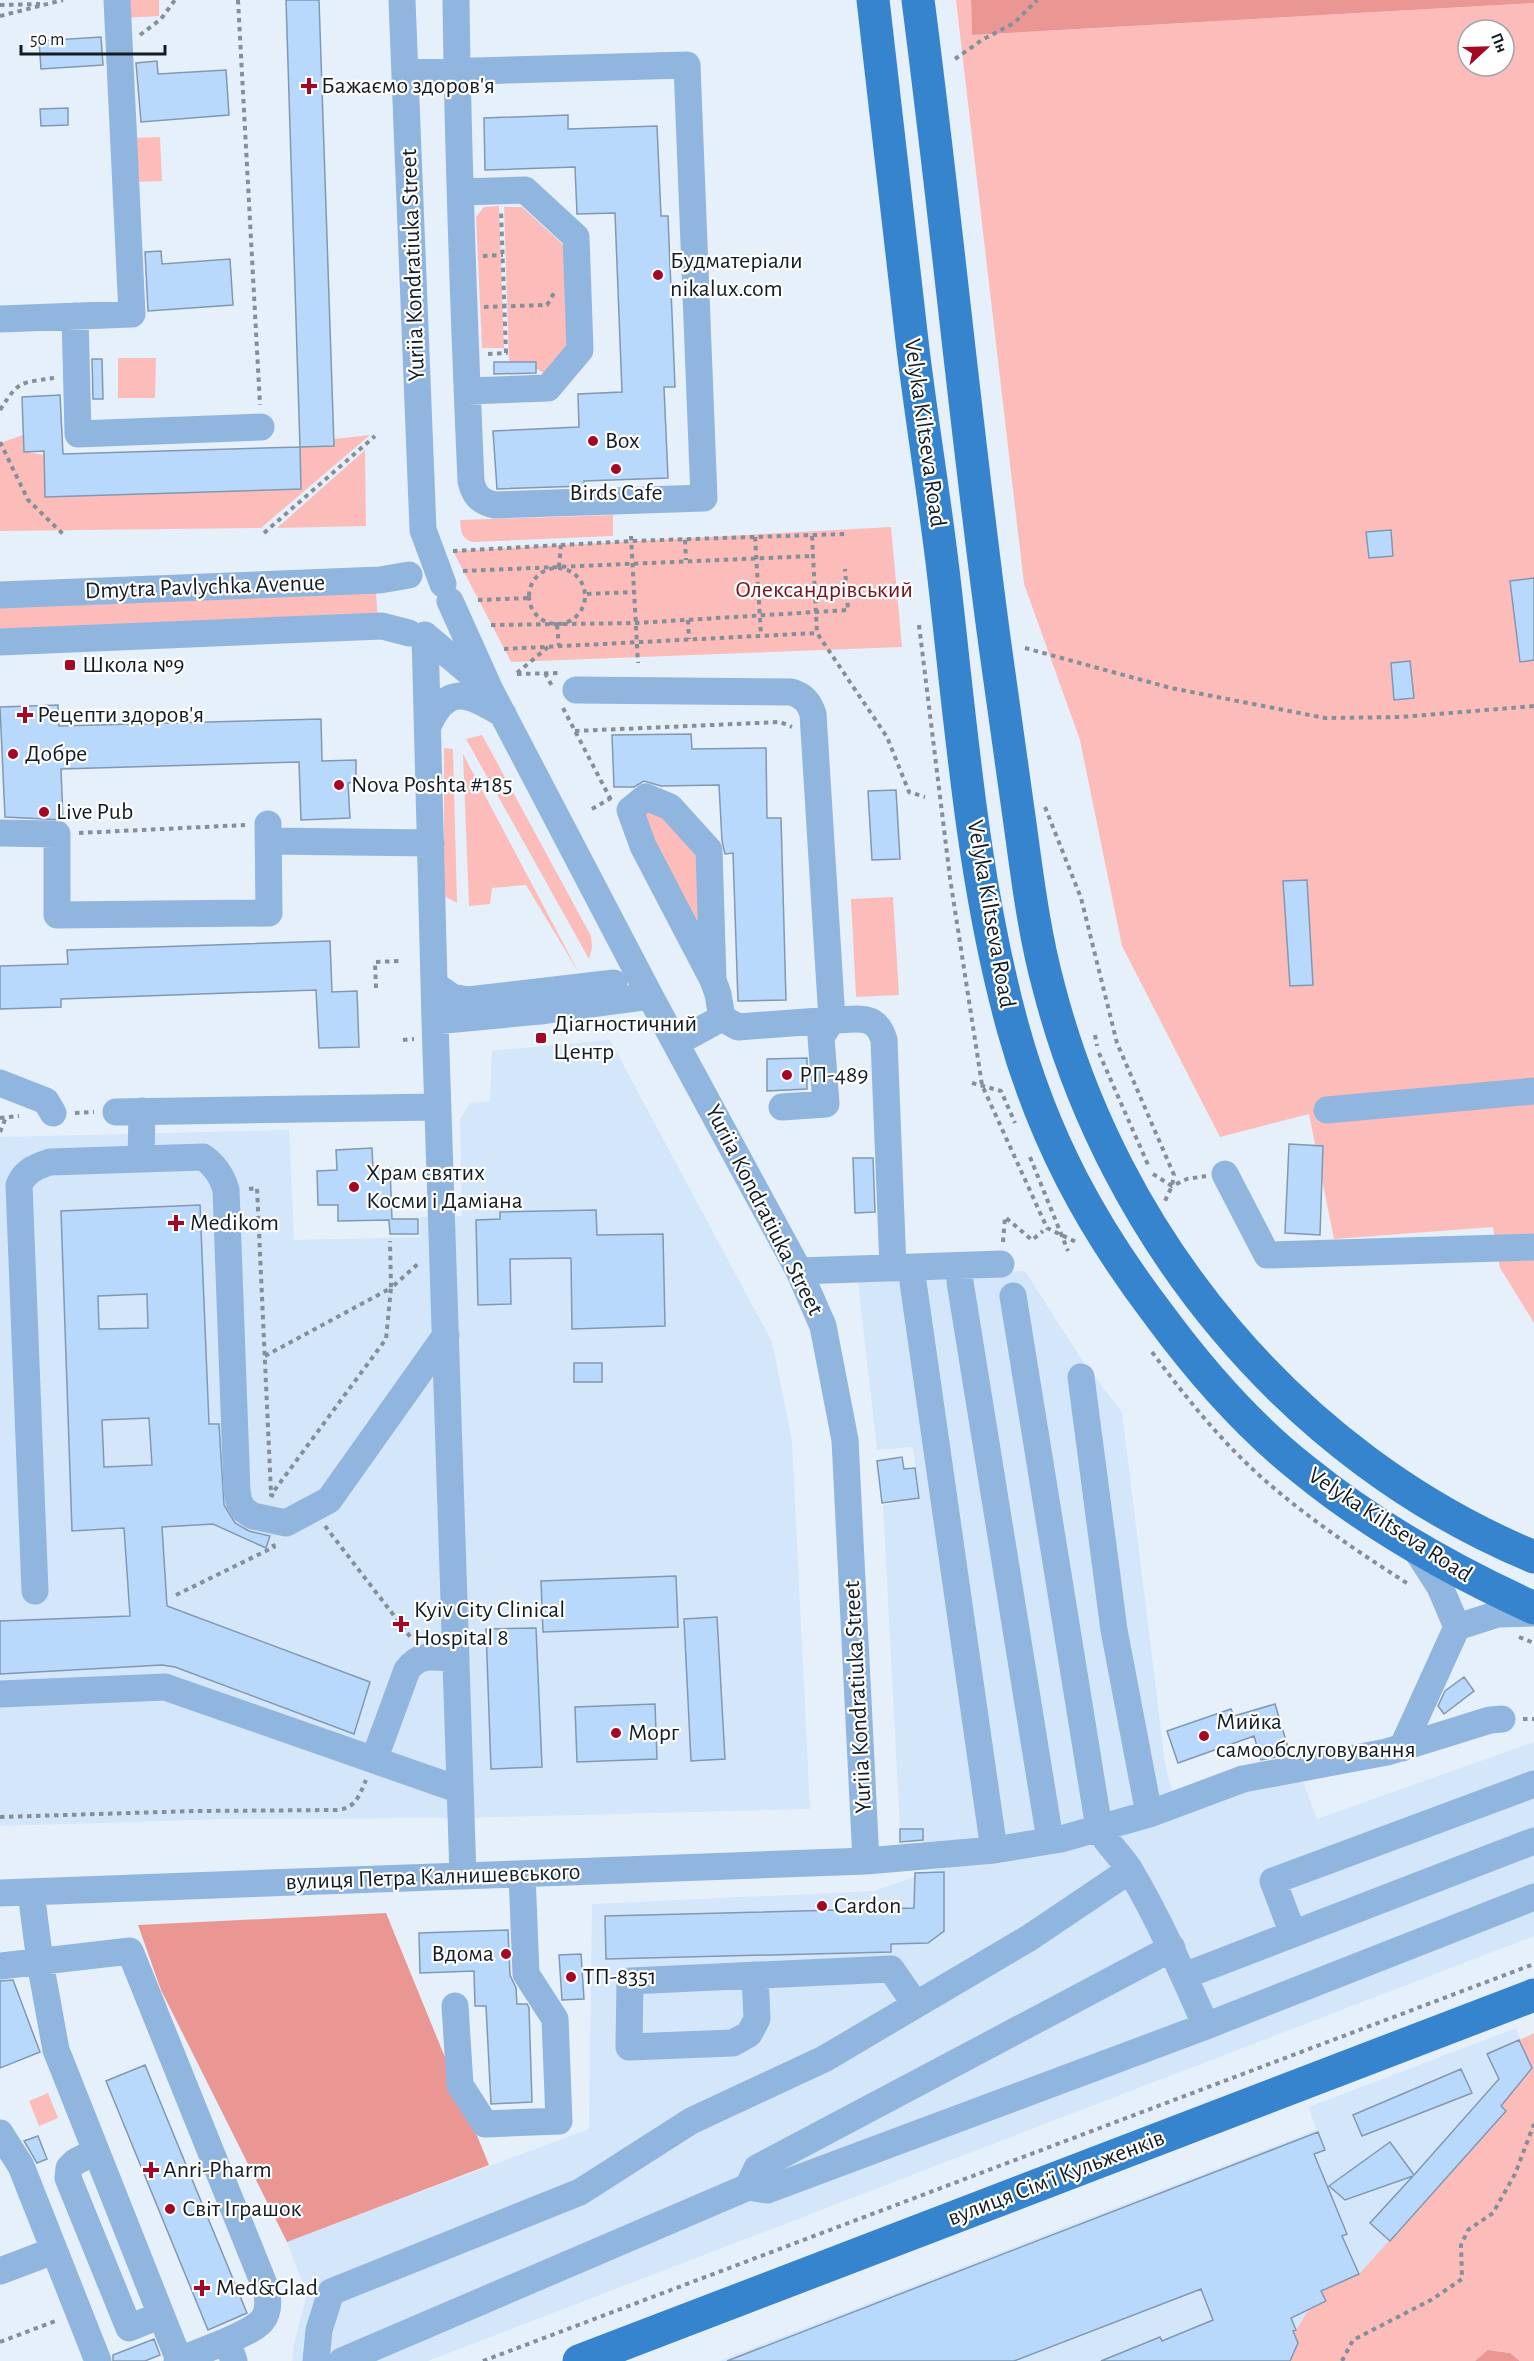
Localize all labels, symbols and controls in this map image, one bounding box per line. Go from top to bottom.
scale bar [21,18,165,56]
north arrow [1456,18,1516,78]
text: 50 m [30,31,64,49]
text: Пн [1488,31,1510,55]
place label: Бажаємо здоров'я [321,74,495,98]
marker: Бажаємо здоров'я [302,79,316,93]
street label: Yuriia Kondratiuka Street [397,148,429,382]
place label: Будматеріали nikalux.com [670,249,803,301]
marker: Будматеріали nikalux.com [651,268,665,282]
street label: Velyka Kiltseva Road [900,337,950,529]
place label: Box [605,429,640,453]
marker: Box [586,434,600,448]
marker: Birds Cafe [609,462,623,476]
place label: Birds Cafe [570,481,662,505]
street label: Dmytra Pavlychka Avenue [84,571,326,603]
park label: Олександрівський [735,578,913,602]
place label: Школа №9 [82,653,185,677]
marker: Школа №9 [63,658,77,672]
place label: Рецепти здоров'я [37,703,204,727]
marker: Рецепти здоров'я [18,708,32,722]
place label: Добре [25,742,87,766]
marker: Добре [6,747,20,761]
place label: Nova Poshta #185 [351,773,513,797]
marker: Nova Poshta #185 [332,778,346,792]
place label: Live Pub [56,800,133,824]
marker: Live Pub [37,805,51,819]
street label: Velyka Kiltseva Road [963,818,1019,1010]
place label: Діагностичний Центр [553,1012,697,1064]
marker: Діагностичний Центр [534,1031,548,1045]
place label: РП-489 [799,1063,869,1087]
marker: РП-489 [780,1068,794,1082]
street label: Yuriia Kondratiuka Street [700,1101,828,1319]
place label: Храм святих Косми і Даміана [366,1161,523,1213]
marker: Храм святих Косми і Даміана [347,1180,361,1194]
place label: Medikom [190,1211,279,1235]
marker: Medikom [167,1214,185,1232]
street label: Velyka Kiltseva Road [1304,1463,1476,1587]
street label: Yuriia Kondratiuka Street [840,1580,876,1814]
place label: Kyiv City Clinical Hospital 8 [414,1598,565,1650]
marker: Kyiv City Clinical Hospital 8 [392,1615,410,1633]
place label: Мийка самообслуговування [1216,1710,1416,1762]
place label: Морг [628,1721,680,1745]
marker: Морг [609,1726,623,1740]
marker: Мийка самообслуговування [1197,1729,1211,1743]
street label: вулиця Петра Калнишевського [285,1860,581,1894]
place label: Cardon [834,1894,901,1918]
marker: Cardon [815,1899,829,1913]
place label: Вдома [431,1942,494,1966]
marker: Вдома [499,1947,513,1961]
place label: ТП-8351 [583,1965,656,1989]
marker: ТП-8351 [564,1970,578,1984]
street label: вулиця Сімʼї Кульженків [944,2126,1168,2230]
place label: Anri-Pharm [163,2158,272,2182]
marker: Anri-Pharm [144,2163,158,2177]
place label: Світ Іграшок [182,2197,301,2221]
marker: Світ Іграшок [163,2202,177,2216]
place label: Med&Glad [216,2276,318,2300]
marker: Med&Glad [193,2279,211,2297]

